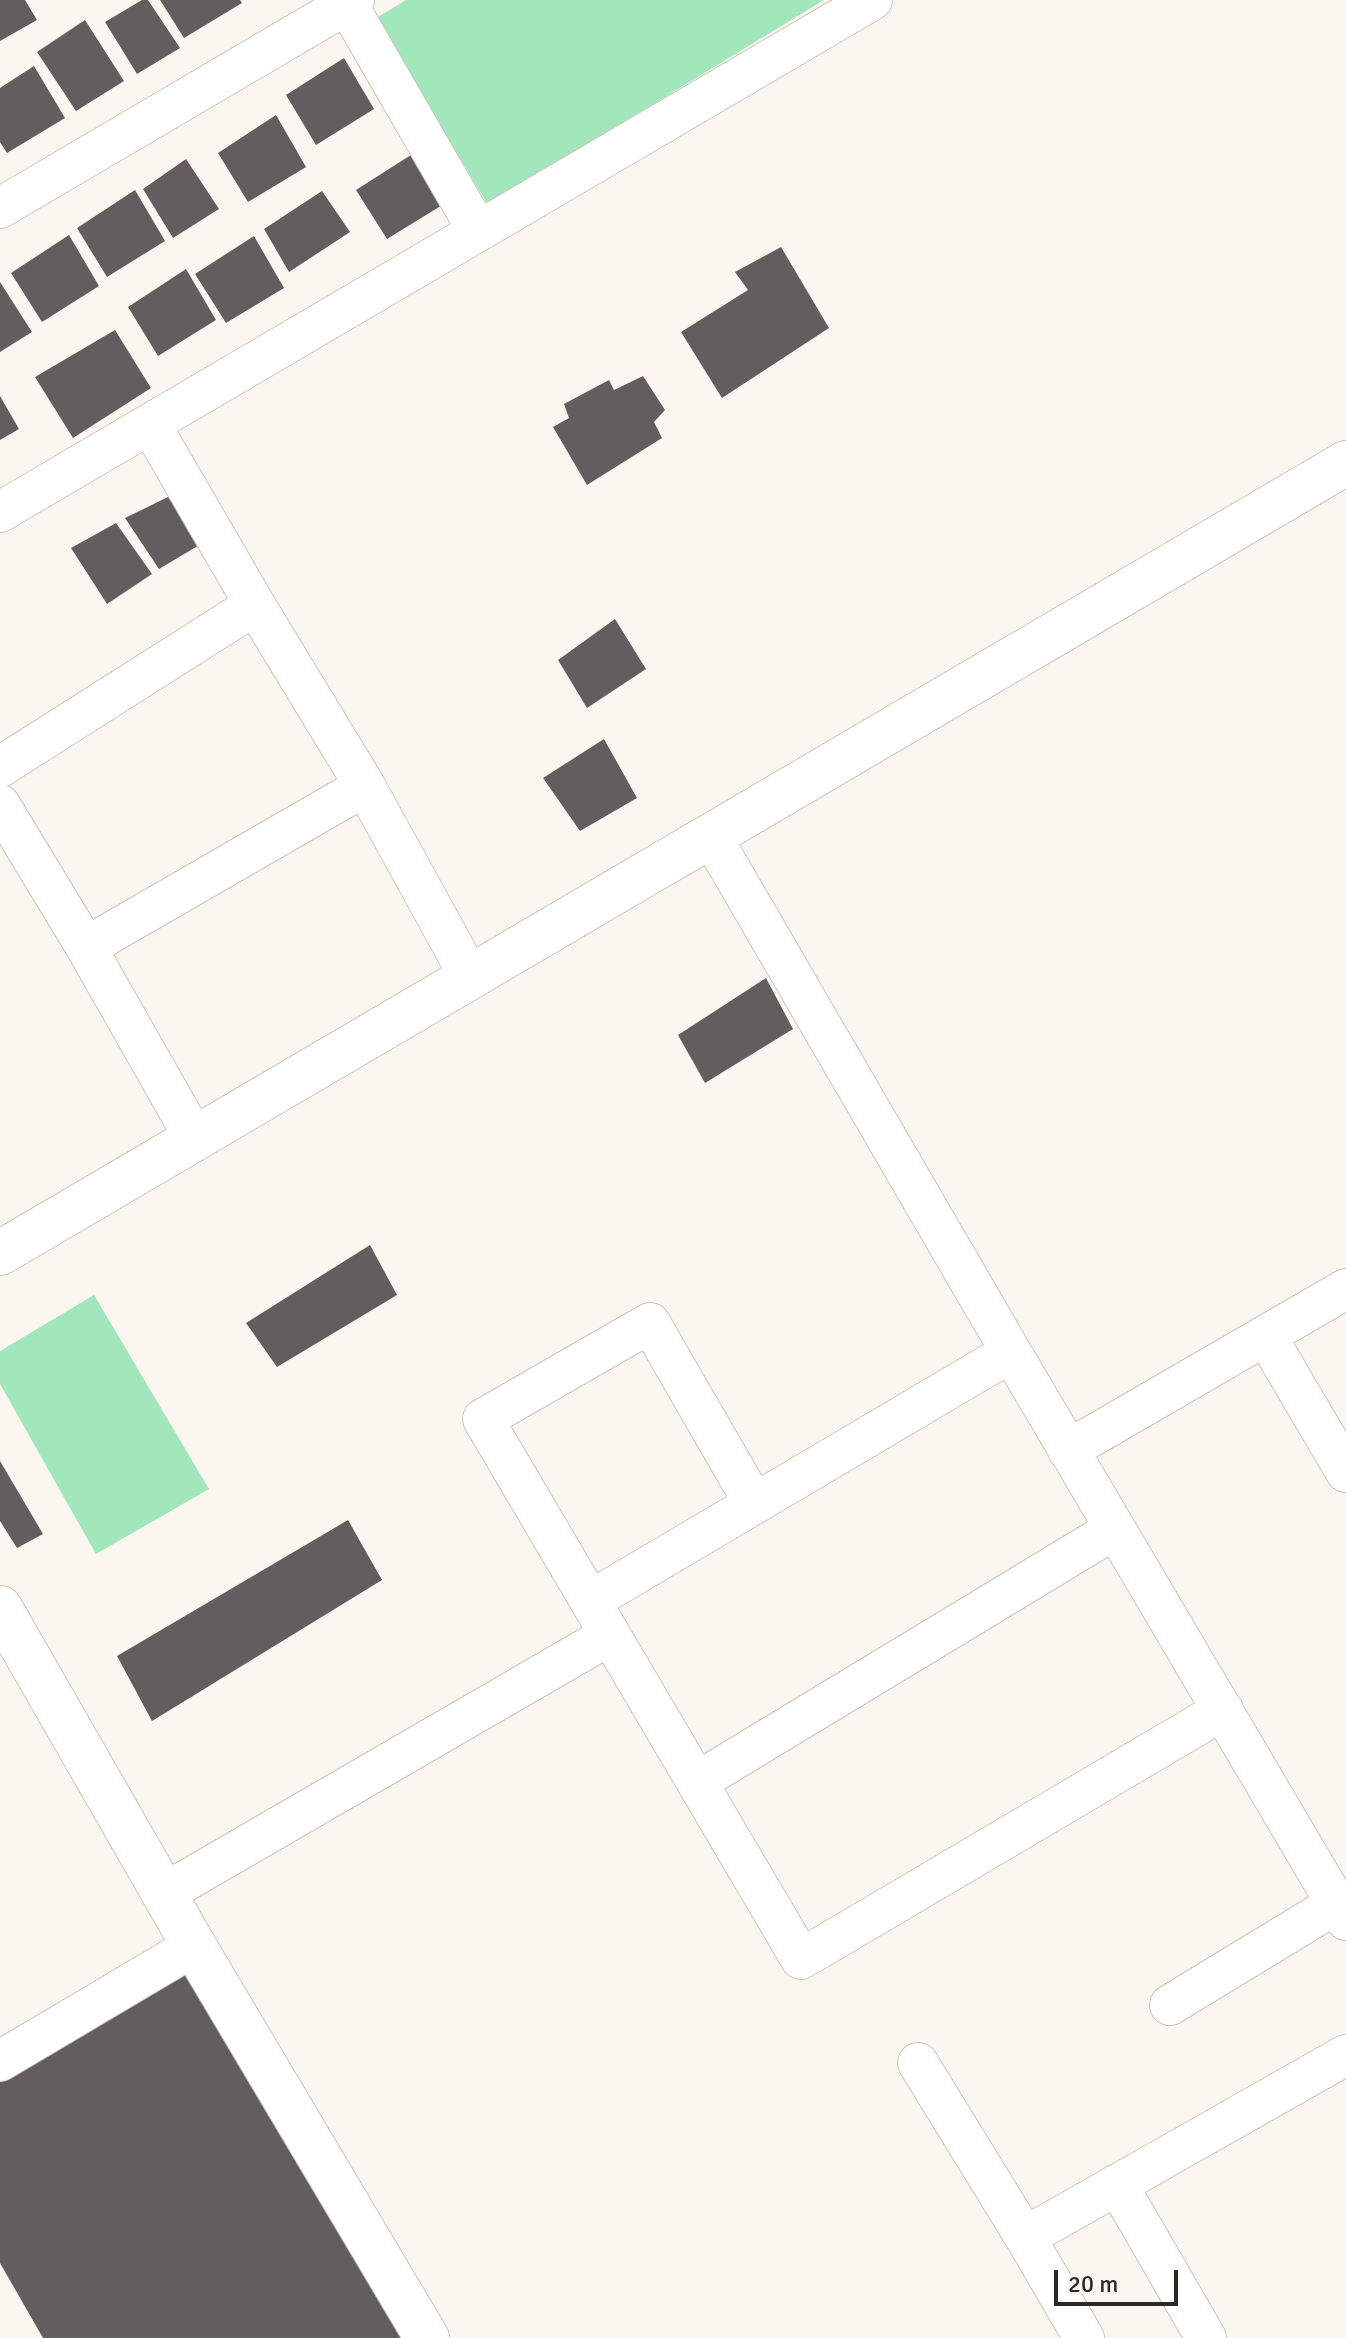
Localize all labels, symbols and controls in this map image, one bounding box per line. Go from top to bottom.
scale bar [1058,2254,1182,2304]
text: 20 m [1068,2269,1118,2299]

